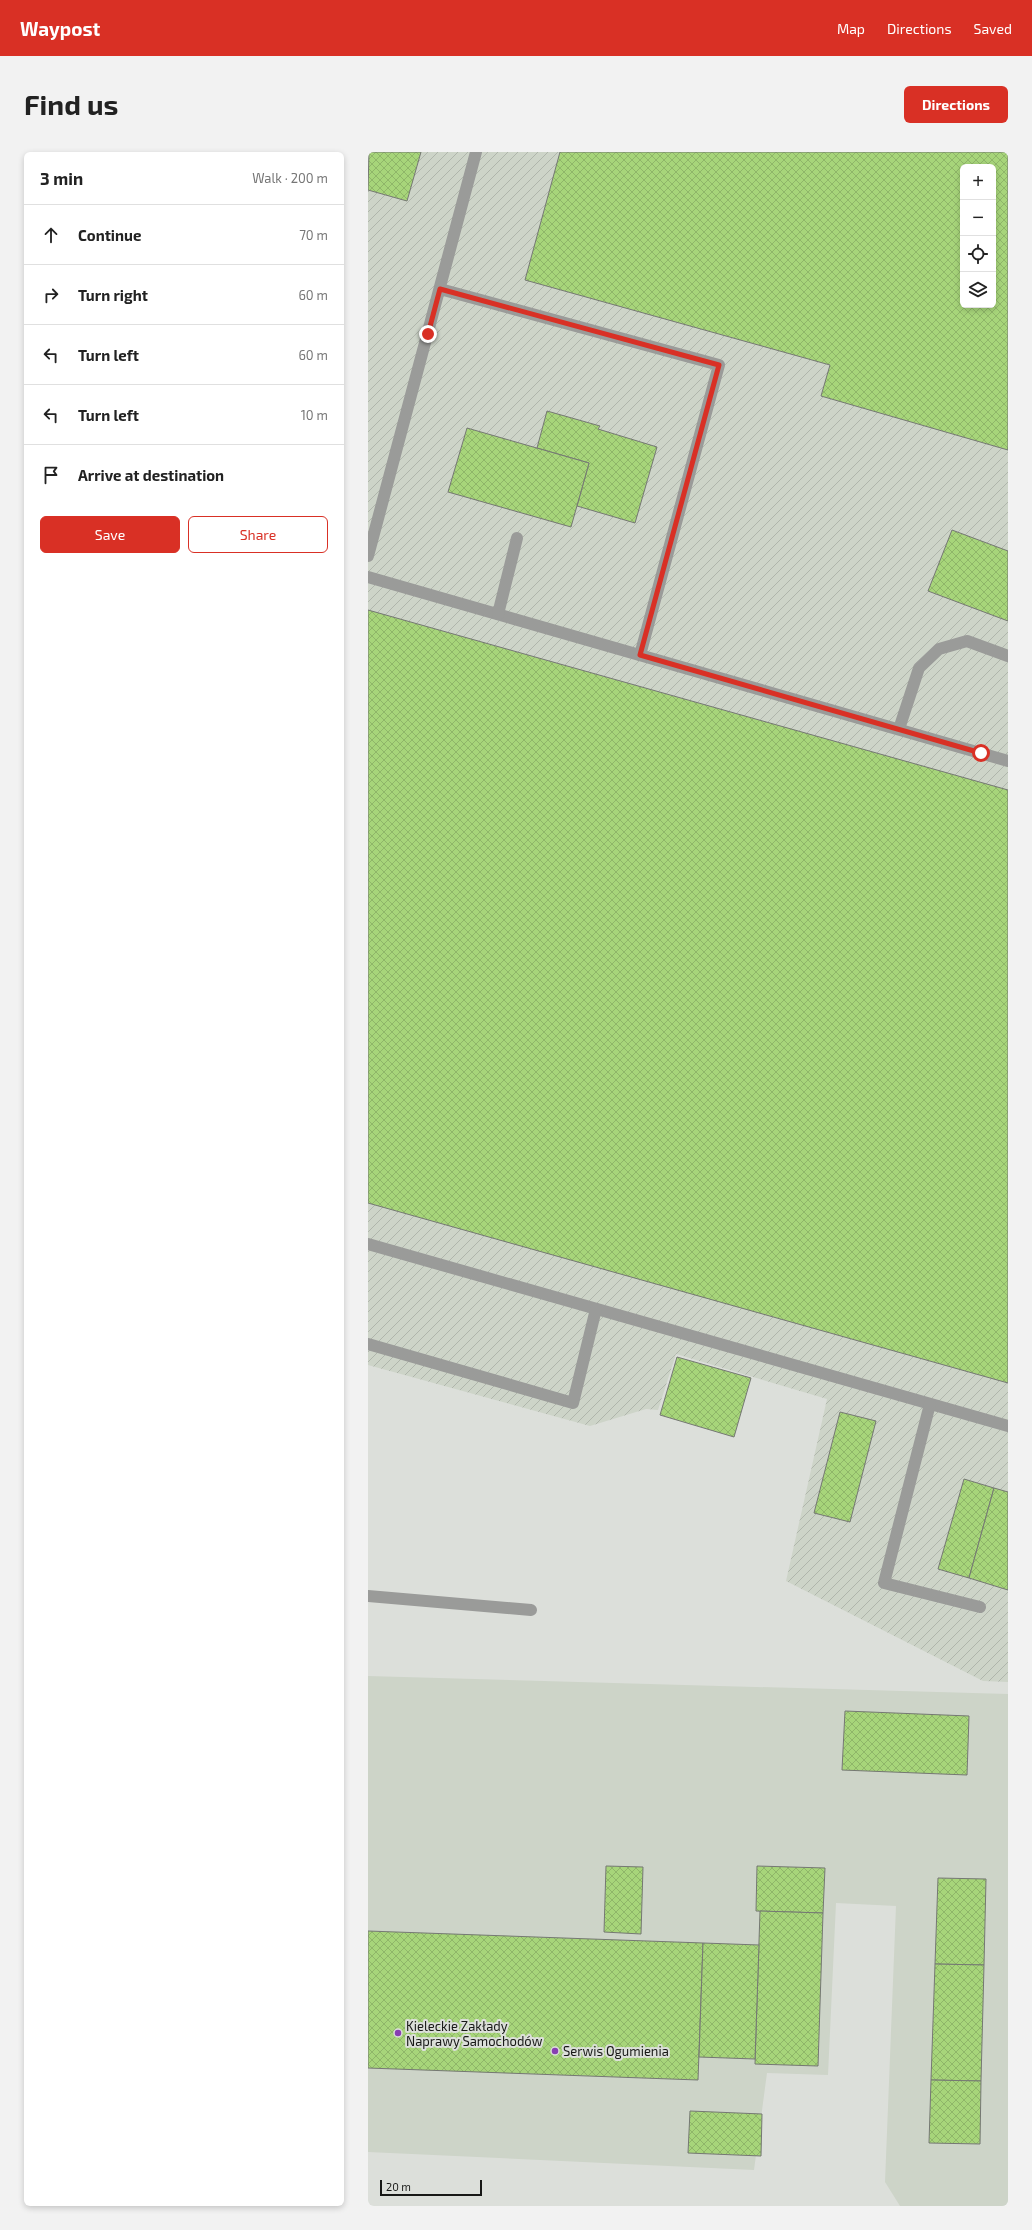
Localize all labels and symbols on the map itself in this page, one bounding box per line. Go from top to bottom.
route end [419,325,437,343]
route start [972,744,990,762]
place label: Kieleckie Zakłady Naprawy Samochodów [406,2018,543,2049]
marker: Kieleckie Zakłady Naprawy Samochodów [393,2028,403,2038]
place label: Serwis Ogumienia [563,2043,669,2059]
marker: Serwis Ogumienia [550,2046,560,2056]
scale bar [380,2178,482,2197]

